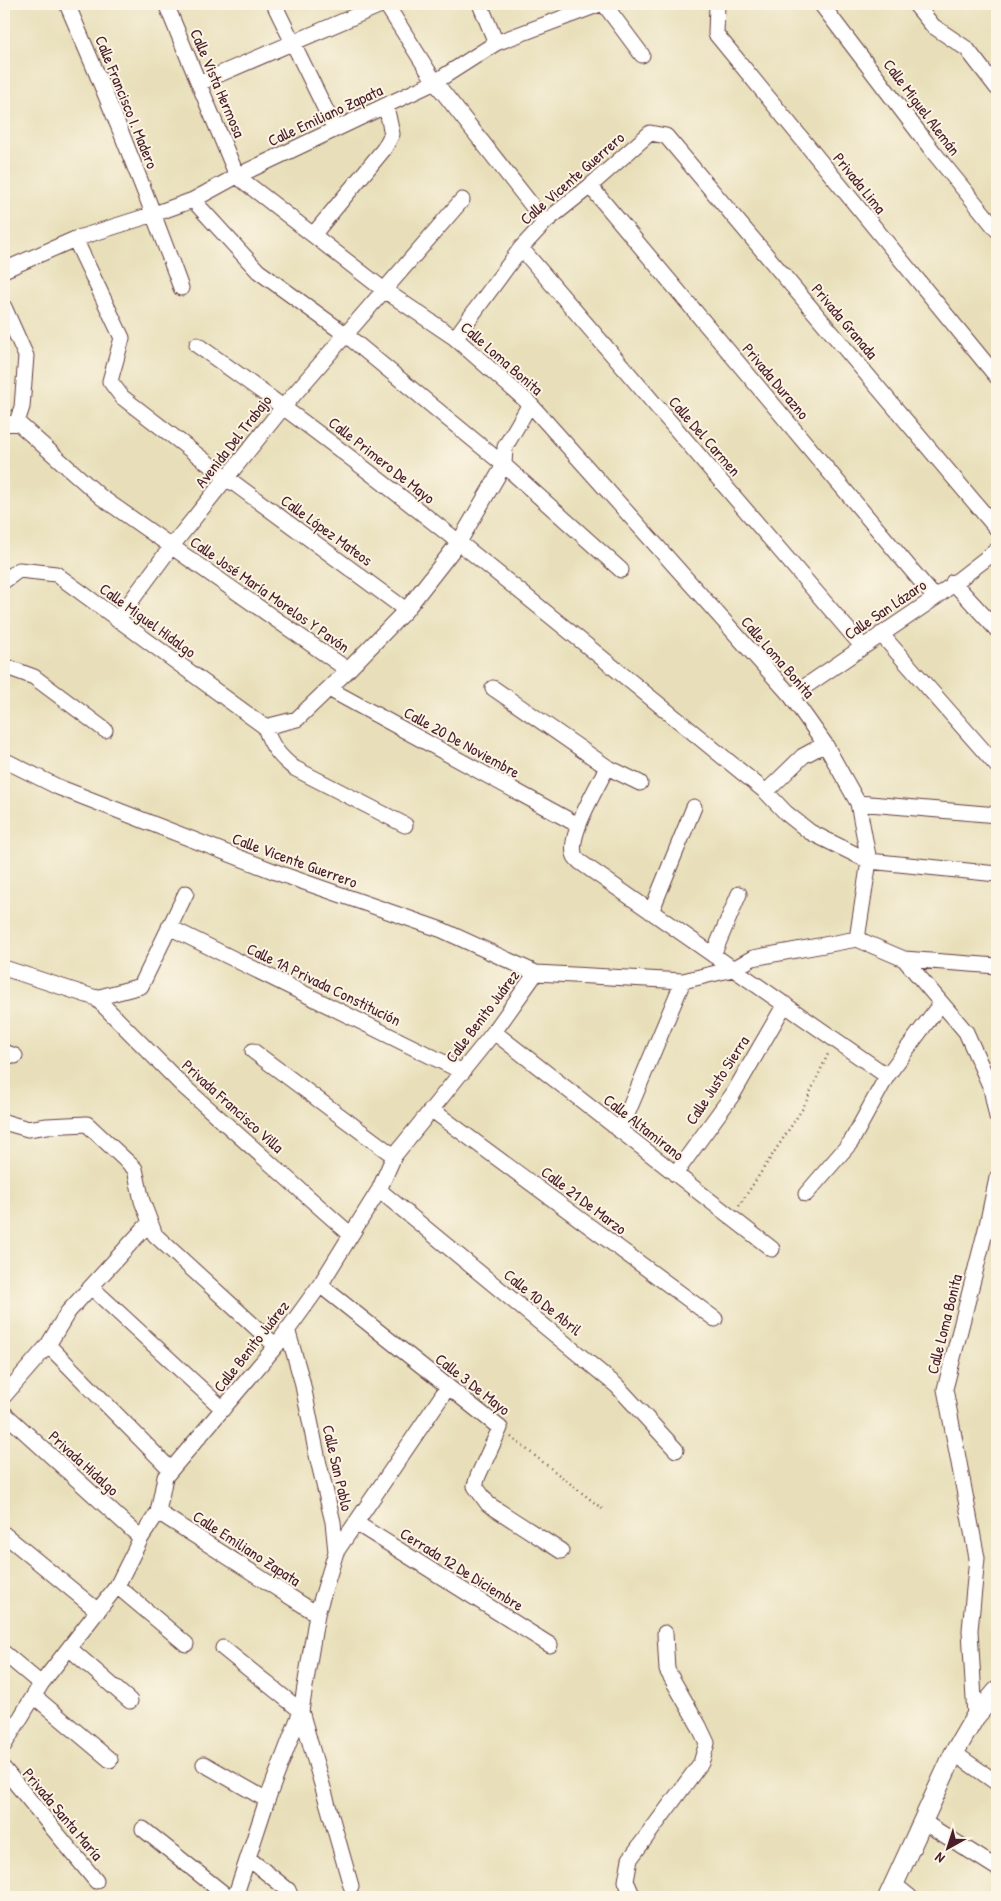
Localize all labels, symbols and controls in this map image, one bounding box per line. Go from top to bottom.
street label: Calle Vista Hermosa [185,25,251,141]
street label: Calle Francisco I. Madero [90,32,164,172]
street label: Calle Miguel Alemán [878,54,966,160]
street label: Calle Emiliano Zapata [264,79,386,151]
street label: Calle Vicente Guerrero [515,126,629,229]
street label: Privada Lima [828,148,892,218]
street label: Privada Granada [807,279,883,363]
street label: Calle Loma Bonita [456,316,548,400]
street label: Privada Durazno [738,338,815,424]
street label: Avenida Del Trabajo [190,389,277,492]
street label: Calle Del Carmen [664,391,746,481]
street label: Calle Primero De Mayo [324,411,440,509]
street label: Calle López Mateos [277,489,377,571]
street label: Calle José María Morelos Y Pavón [186,531,354,657]
street label: Calle San Lázaro [840,573,931,645]
street label: Calle Miguel Hidalgo [95,578,201,663]
street label: Calle Loma Bonita [736,611,820,703]
street label: Calle 20 De Noviembre [400,701,524,783]
street label: Calle Vicente Guerrero [229,827,361,893]
street label: Calle 1A Privada Constitución [243,937,405,1031]
street label: Calle Benito Juárez [440,965,524,1067]
street label: Calle Justo Sierra [680,1031,754,1129]
street label: Privada Francisco Villa [177,1054,289,1158]
street label: Calle Altamirano [599,1089,689,1166]
street label: Calle 21 De Marzo [537,1161,632,1240]
street label: Calle 10 De Abril [499,1264,587,1341]
street label: Calle Loma Bonita [921,1272,967,1376]
street label: Calle Benito Juárez [208,1295,294,1396]
street label: Calle 3 De Mayo [431,1348,515,1421]
street label: Calle San Pablo [317,1423,359,1514]
street label: Privada Hidalgo [44,1425,124,1501]
street label: Calle Emiliano Zapata [189,1505,305,1591]
street label: Cerrada 12 De Diciembre [396,1522,529,1616]
street label: Privada Santa María [18,1763,108,1865]
north arrow [924,1824,974,1874]
text: N [930,1848,948,1868]

